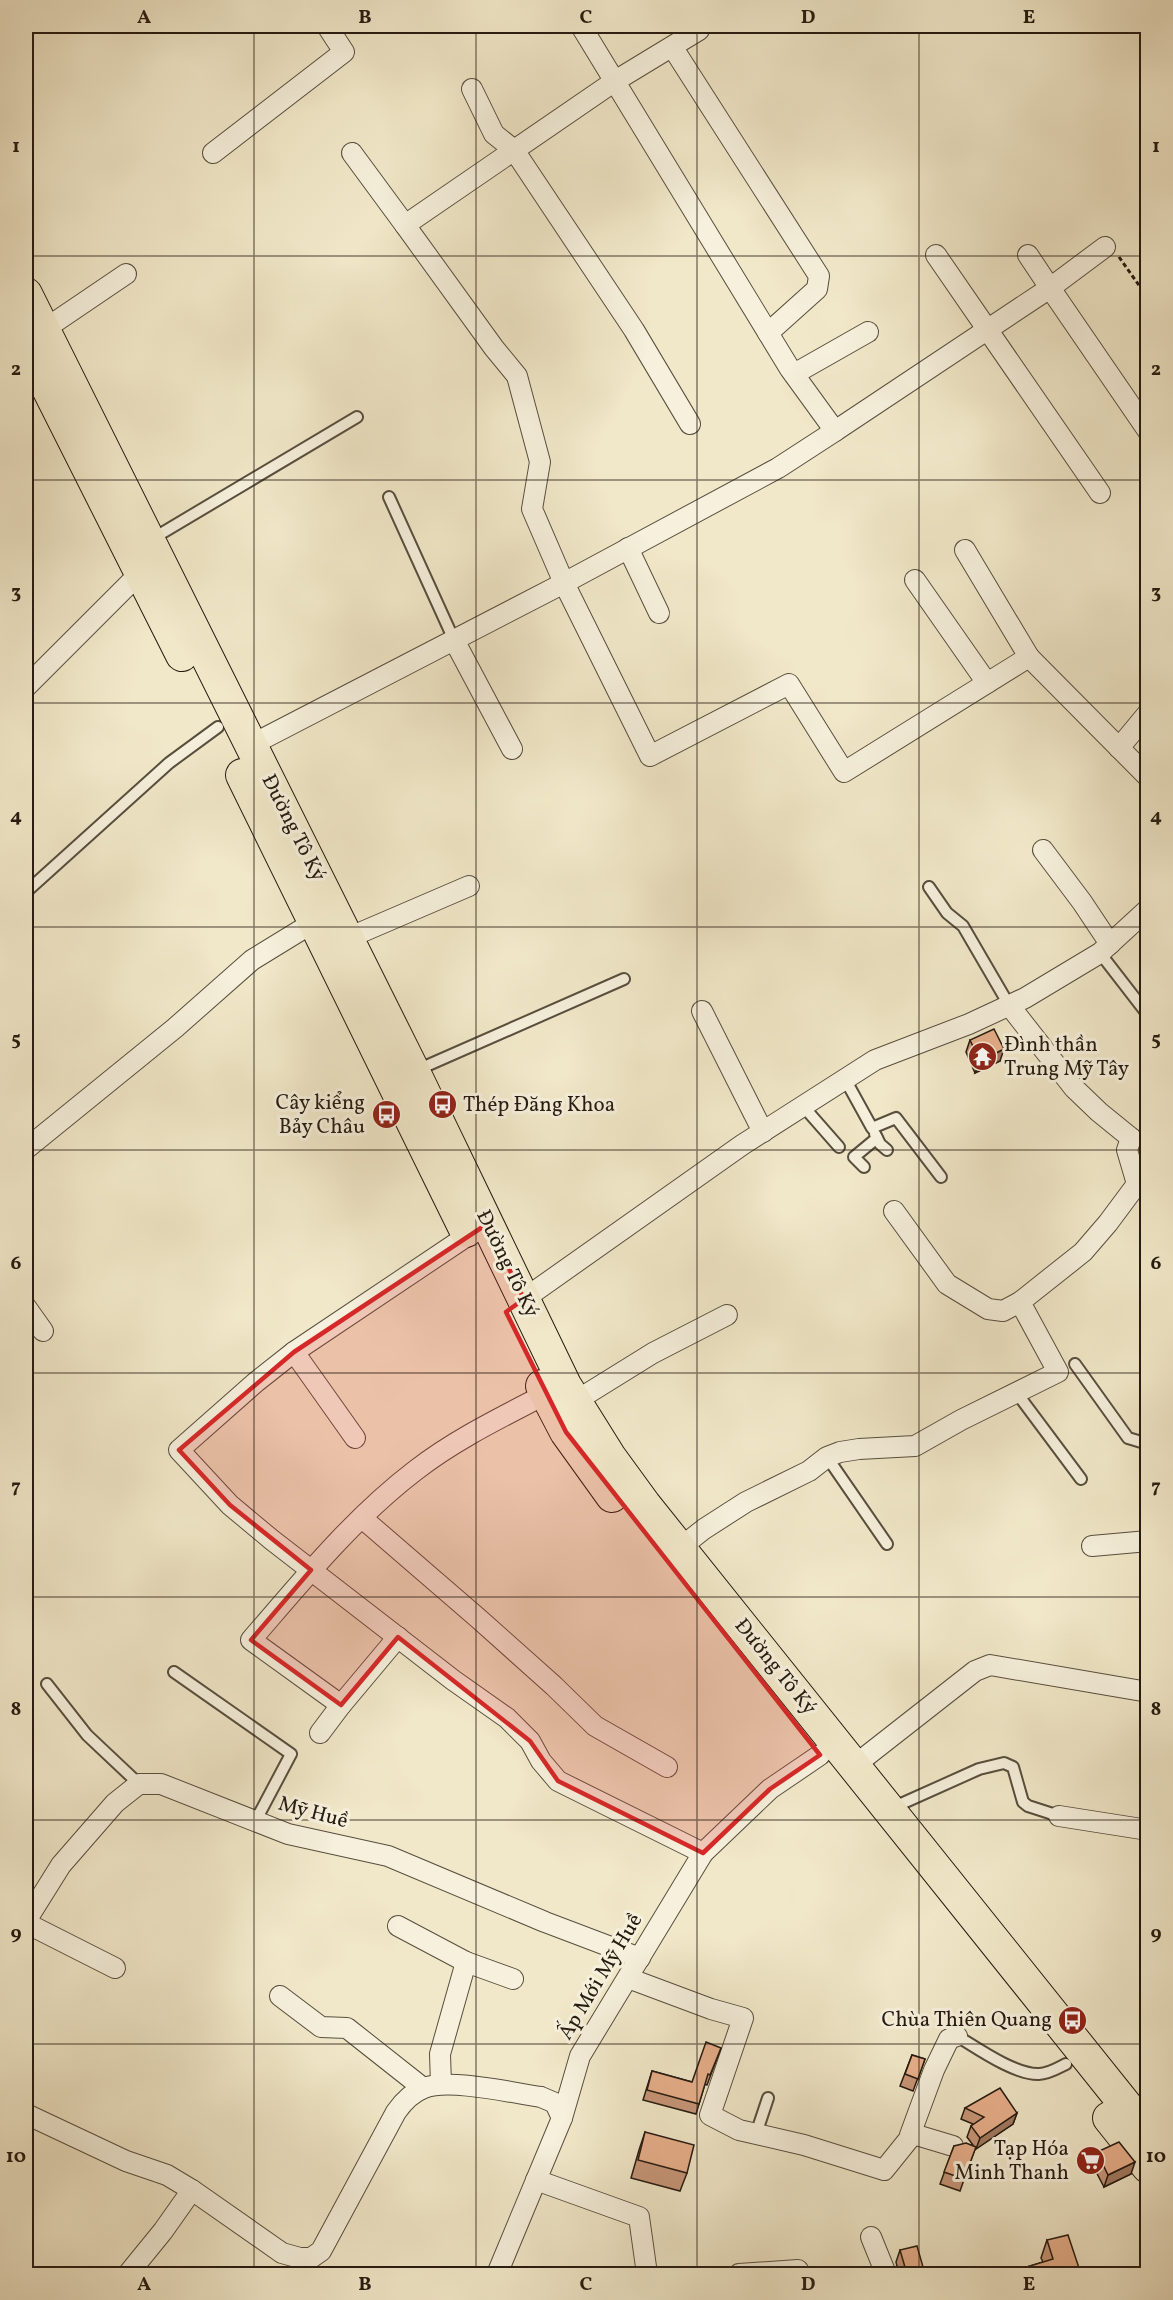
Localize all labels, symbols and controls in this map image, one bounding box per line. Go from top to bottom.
text: A [137,4,151,32]
text: B [358,4,372,32]
text: C [580,4,593,32]
text: D [801,4,815,32]
text: E [1023,4,1035,32]
text: 1 [12,133,20,161]
text: 1 [1152,133,1160,161]
text: 2 [11,356,21,384]
text: 2 [1151,356,1161,384]
text: 3 [11,579,21,607]
text: 3 [1151,579,1161,607]
street label: Đường Tô Ký [254,769,333,887]
text: 4 [10,803,22,831]
text: 4 [1150,803,1162,831]
text: 5 [11,1026,21,1054]
text: 5 [1151,1026,1161,1054]
place label: Đình thần Trung Mỹ Tây [1004,1031,1130,1084]
temple icon: Đình thần Trung Mỹ Tây [967,1041,999,1073]
place label: Cây kiểng Bảy Châu [276,1089,365,1142]
bus stop icon: Thép Đăng Khoa [426,1089,458,1121]
place label: Thép Đăng Khoa [463,1091,615,1120]
bus stop icon: Cây kiểng Bảy Châu [370,1099,402,1131]
street label: Đường Tô Ký [468,1205,546,1323]
text: 6 [11,1250,22,1278]
text: 6 [1151,1250,1162,1278]
text: 7 [11,1473,21,1501]
text: 7 [1151,1473,1161,1501]
street label: Đường Tô Ký [727,1613,823,1722]
text: 8 [11,1696,21,1724]
text: 8 [1151,1696,1161,1724]
street label: Mỹ Huề [275,1790,351,1836]
street label: Ấp Mới Mỹ Huề [551,1908,650,2046]
text: 9 [10,1920,22,1948]
text: 9 [1150,1920,1162,1948]
bus stop icon: Chùa Thiên Quang [1057,2004,1089,2036]
place label: Chùa Thiên Quang [882,2006,1052,2035]
place label: Tạp Hóa Minh Thanh [955,2135,1069,2188]
text: 10 [6,2143,26,2171]
text: 10 [1146,2143,1166,2171]
supermarket icon: Tạp Hóa Minh Thanh [1074,2145,1106,2177]
text: A [137,2271,151,2299]
text: B [358,2271,372,2299]
text: C [580,2271,593,2299]
text: D [801,2271,815,2299]
text: E [1023,2271,1035,2299]

